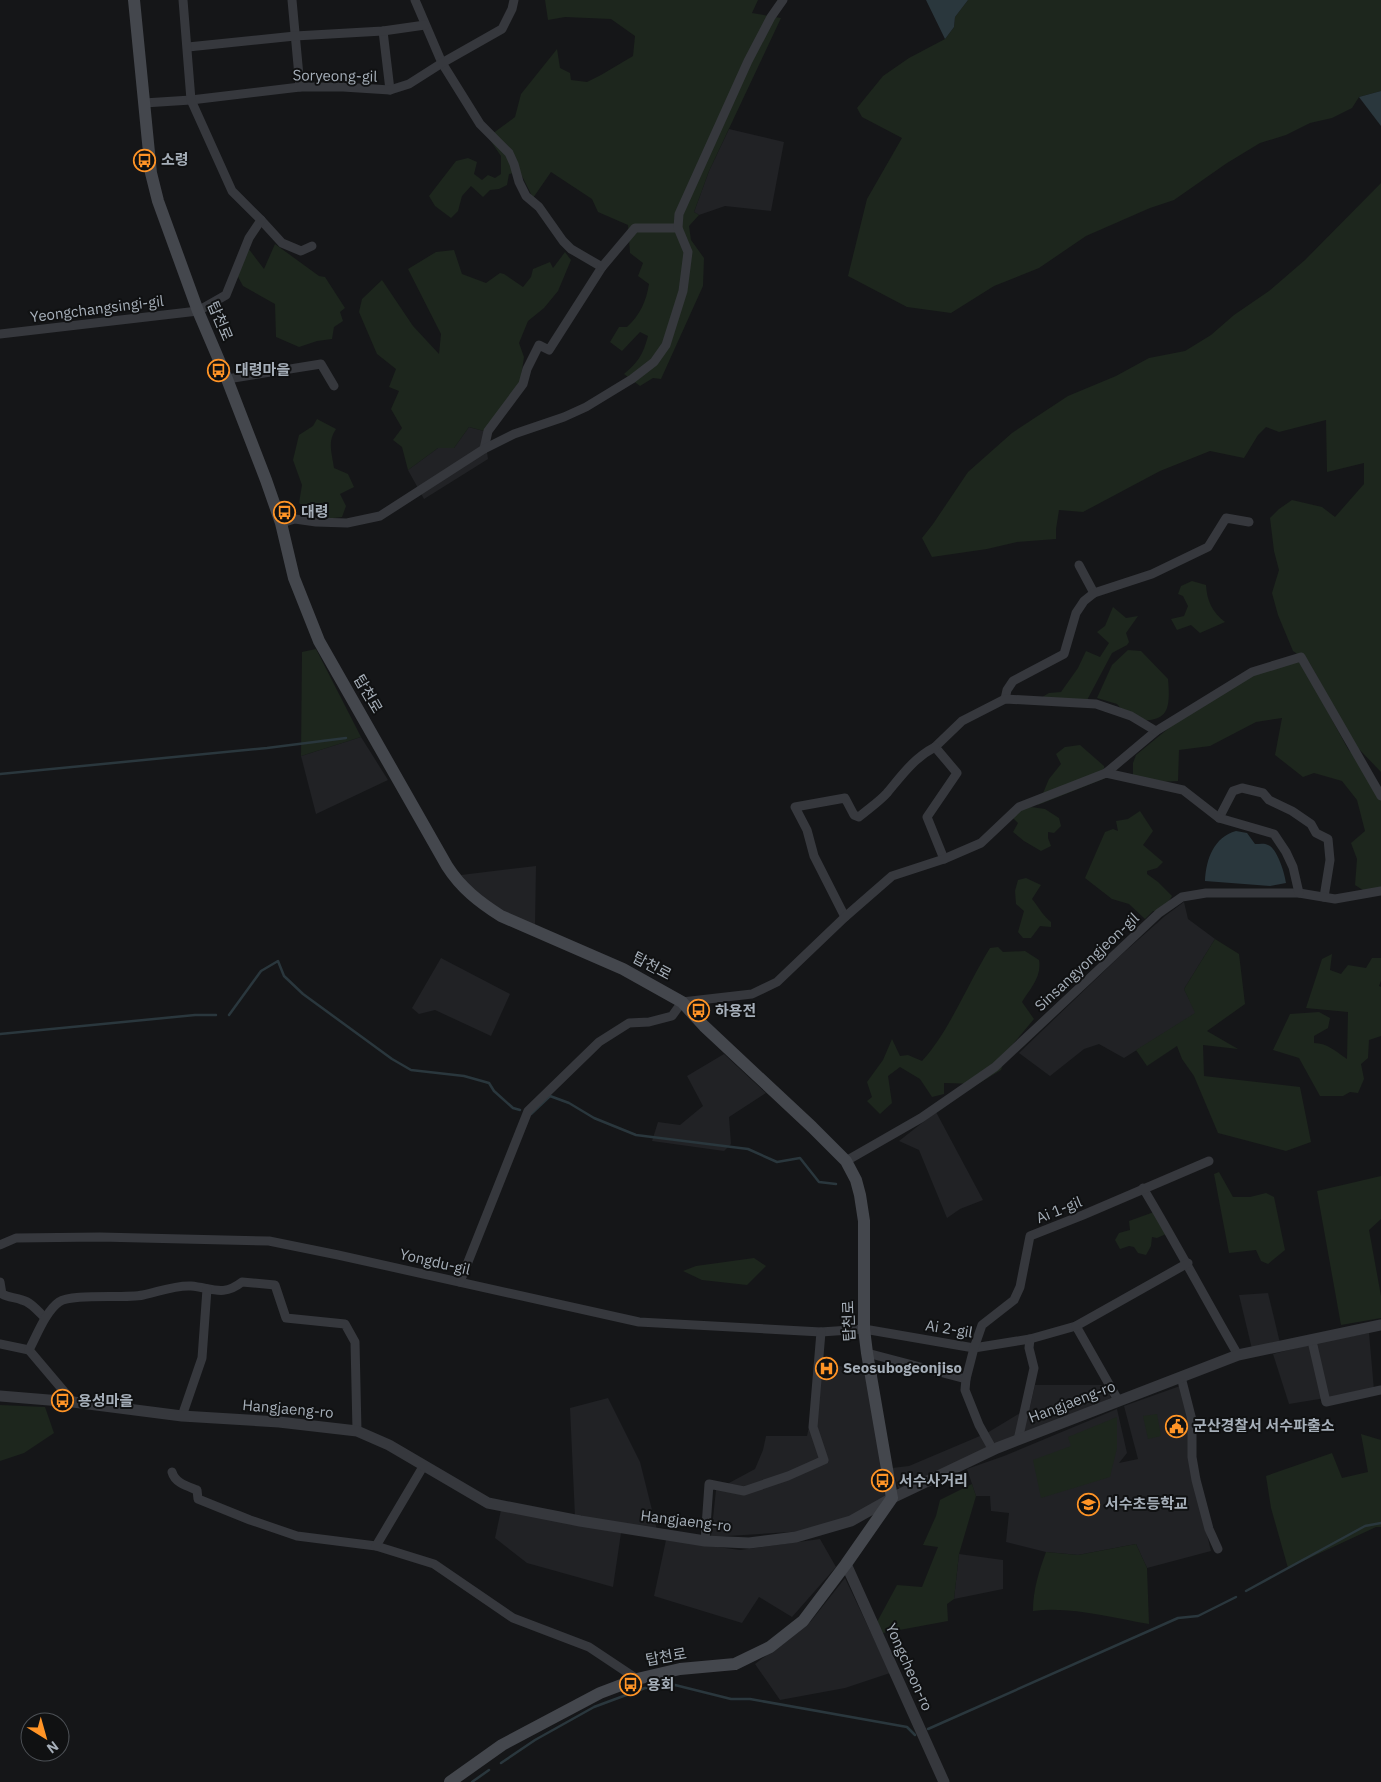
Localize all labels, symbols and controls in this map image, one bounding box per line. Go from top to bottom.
street label: Soryeong-gil [292,65,378,86]
bus stop icon: 소령 [133,148,157,172]
place label: 소령 [161,150,189,169]
street label: Yeongchangsingi-gil [29,291,165,326]
street label: 탑천로 [204,298,237,344]
bus stop icon: 대령마을 [207,358,231,382]
place label: 대령마을 [235,360,290,379]
bus stop icon: 대령 [273,500,297,524]
place label: 대령 [301,502,329,521]
street label: 탑천로 [350,671,387,716]
street label: Sinsangyongjeon-gil [1030,908,1143,1015]
street label: 탑천로 [629,947,675,984]
bus stop icon: 하용전 [687,999,711,1023]
place label: 하용전 [715,1001,756,1020]
street label: Ai 1-gil [1033,1192,1084,1227]
street label: Yongdu-gil [398,1244,472,1279]
street label: 탑천로 [838,1300,859,1342]
street label: Ai 2-gil [924,1315,974,1342]
hospital icon: Seosubogeonjiso [815,1356,839,1380]
place label: Seosubogeonjiso [843,1358,962,1377]
street label: Hangjaeng-ro [1026,1376,1118,1427]
bus stop icon: 용성마을 [50,1389,74,1413]
place label: 용성마을 [78,1391,133,1410]
street label: Hangjaeng-ro [242,1395,334,1422]
public building icon: 군산경찰서 서수파출소 [1165,1414,1189,1438]
place label: 군산경찰서 서수파출소 [1193,1416,1335,1435]
bus stop icon: 서수사거리 [871,1469,895,1493]
place label: 서수사거리 [899,1471,968,1490]
school or university icon: 서수초등학교 [1077,1492,1101,1516]
place label: 서수초등학교 [1105,1494,1188,1513]
street label: Hangjaeng-ro [640,1505,733,1536]
street label: Yongcheon-ro [882,1620,937,1714]
street label: 탑천로 [644,1644,688,1669]
bus stop icon: 용회 [619,1673,643,1697]
place label: 용회 [647,1675,675,1694]
north arrow [20,1712,70,1762]
text: N [43,1737,62,1758]

